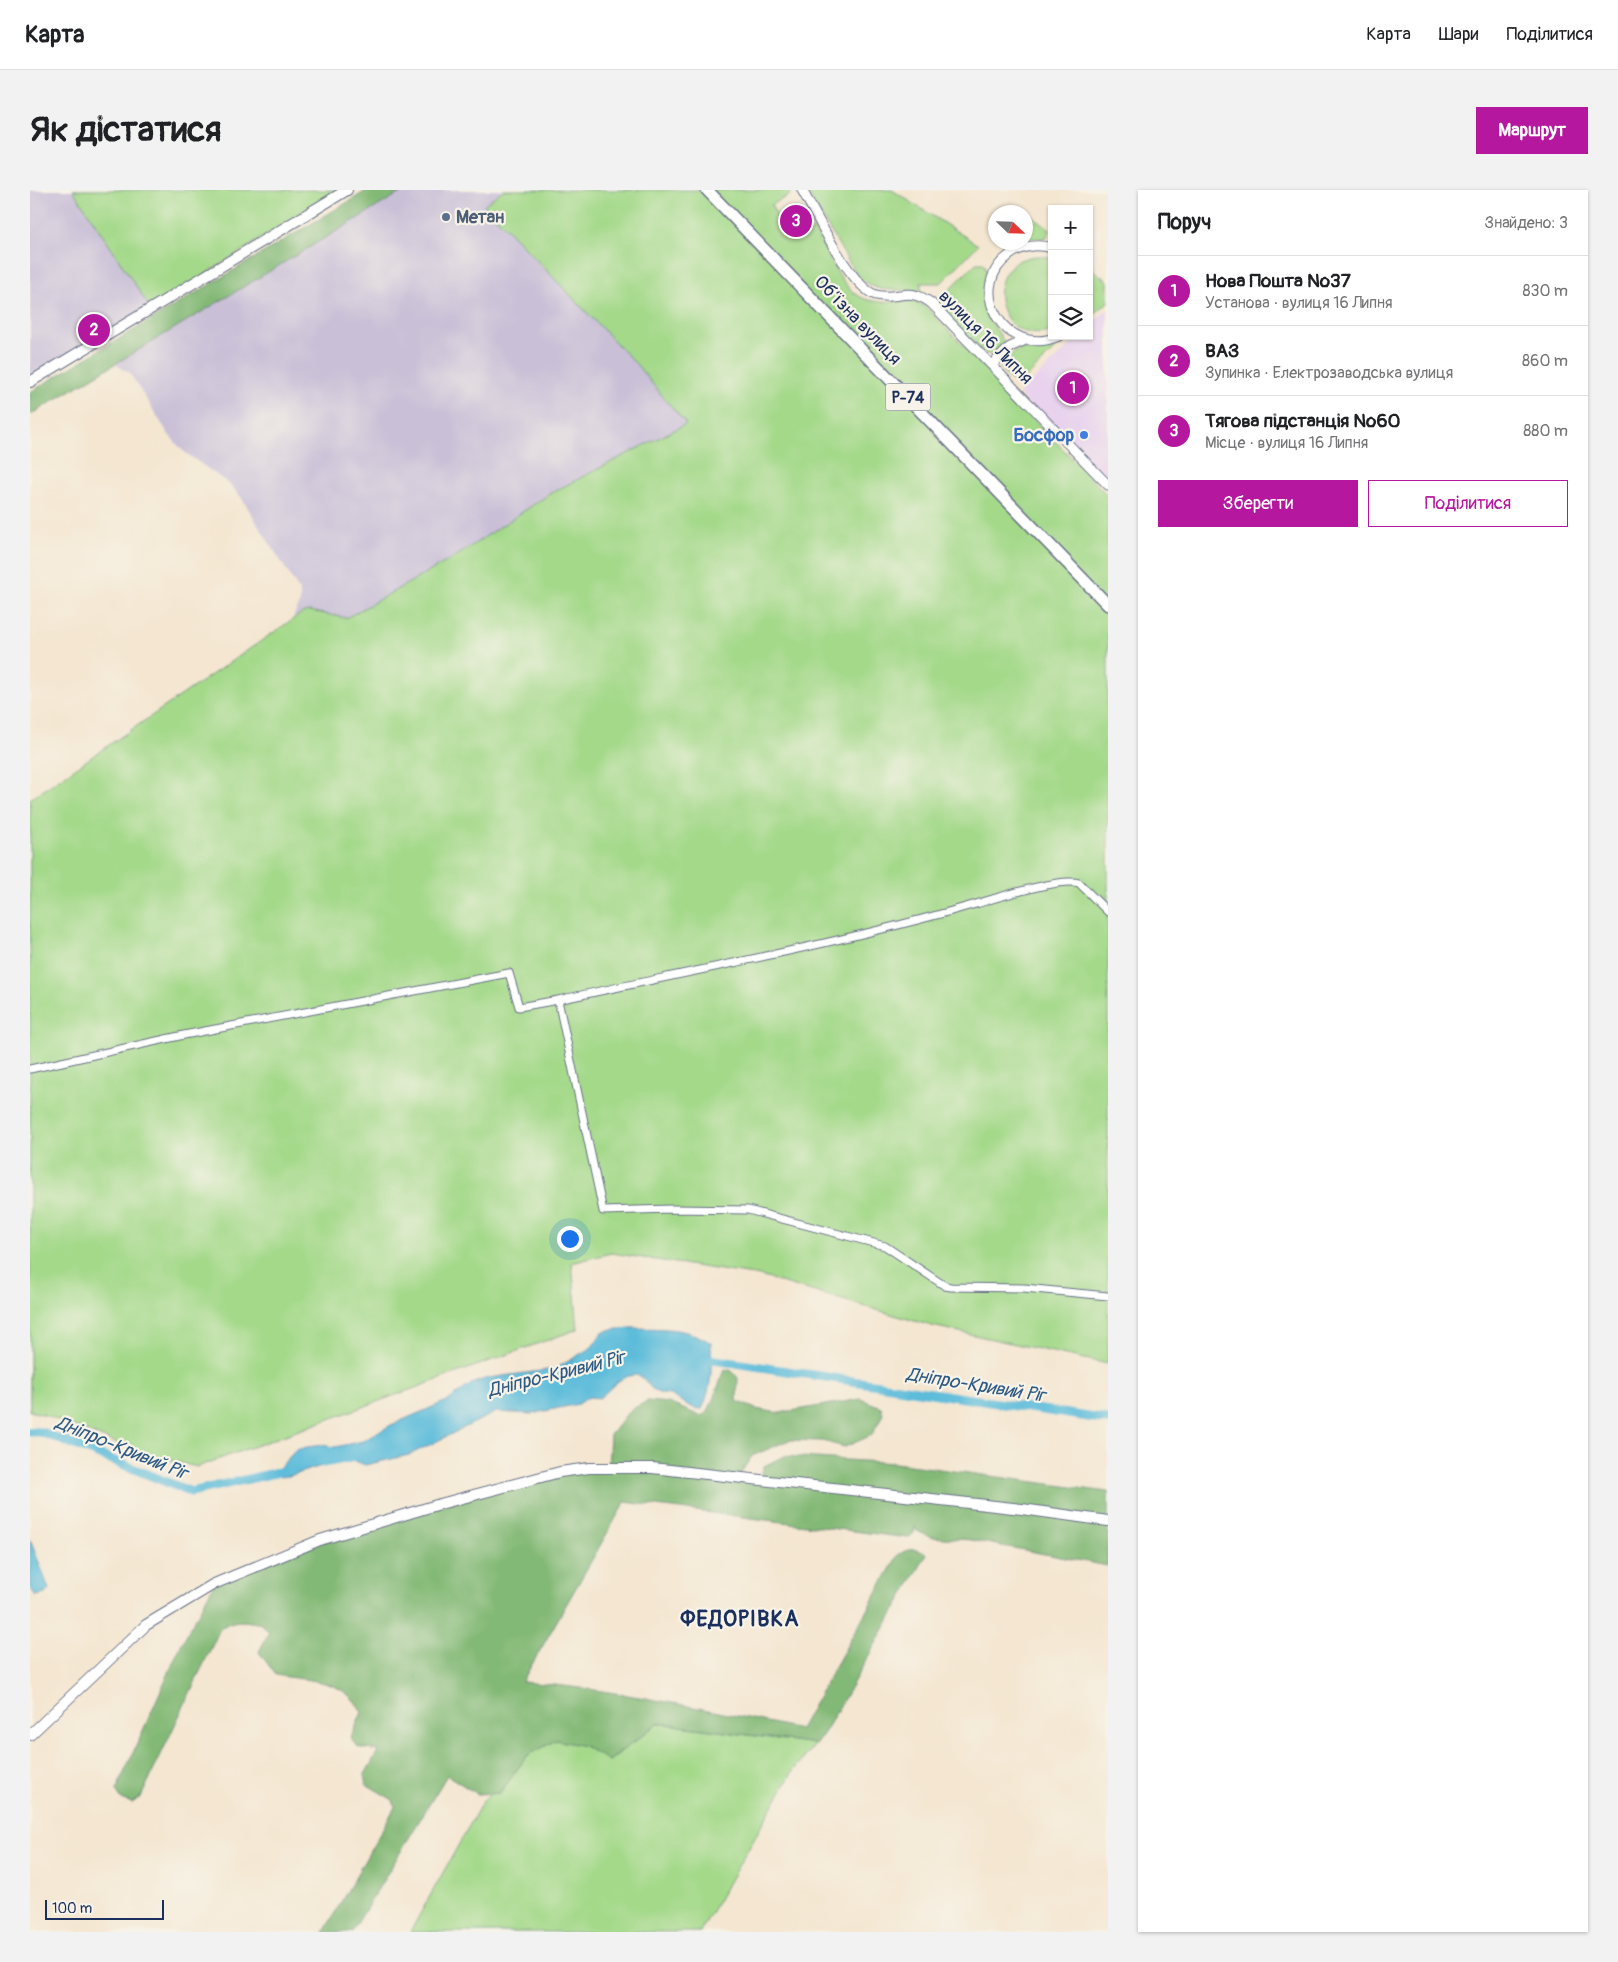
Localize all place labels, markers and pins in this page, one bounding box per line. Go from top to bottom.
pin: 3 [780,202,812,240]
place label: Метан [456,206,504,229]
marker: Метан [440,211,452,223]
pin: 2 [78,311,110,349]
pin: 1 [1057,369,1089,407]
place label: Босфор [1014,424,1074,447]
marker: Босфор [1078,429,1090,441]

